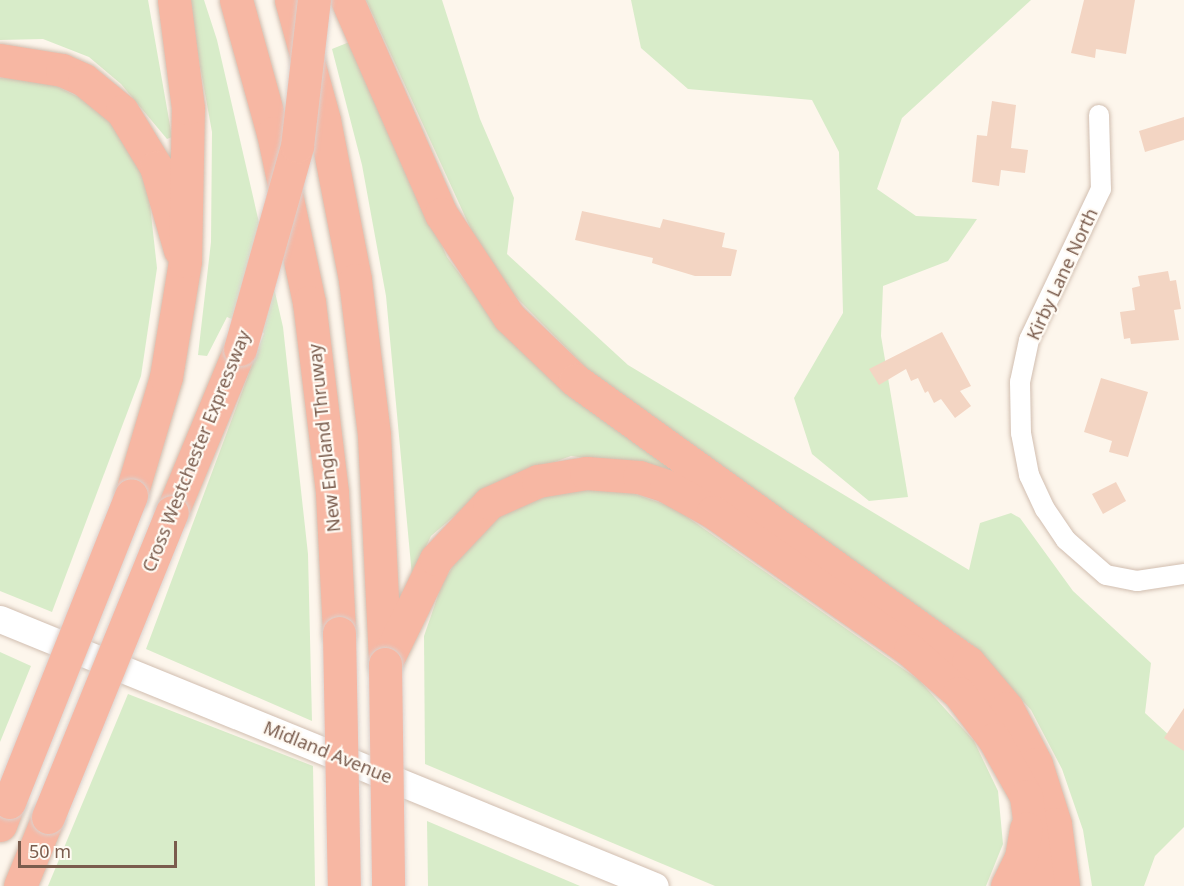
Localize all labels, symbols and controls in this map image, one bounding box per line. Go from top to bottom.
street label: Kirby Lane North [1022,205,1102,343]
street label: Cross Westchester Expressway [138,327,254,575]
street label: New England Thruway [303,343,345,533]
street label: Midland Avenue [261,716,395,788]
scale bar [21,829,180,867]
text: 50 m [29,839,71,863]

